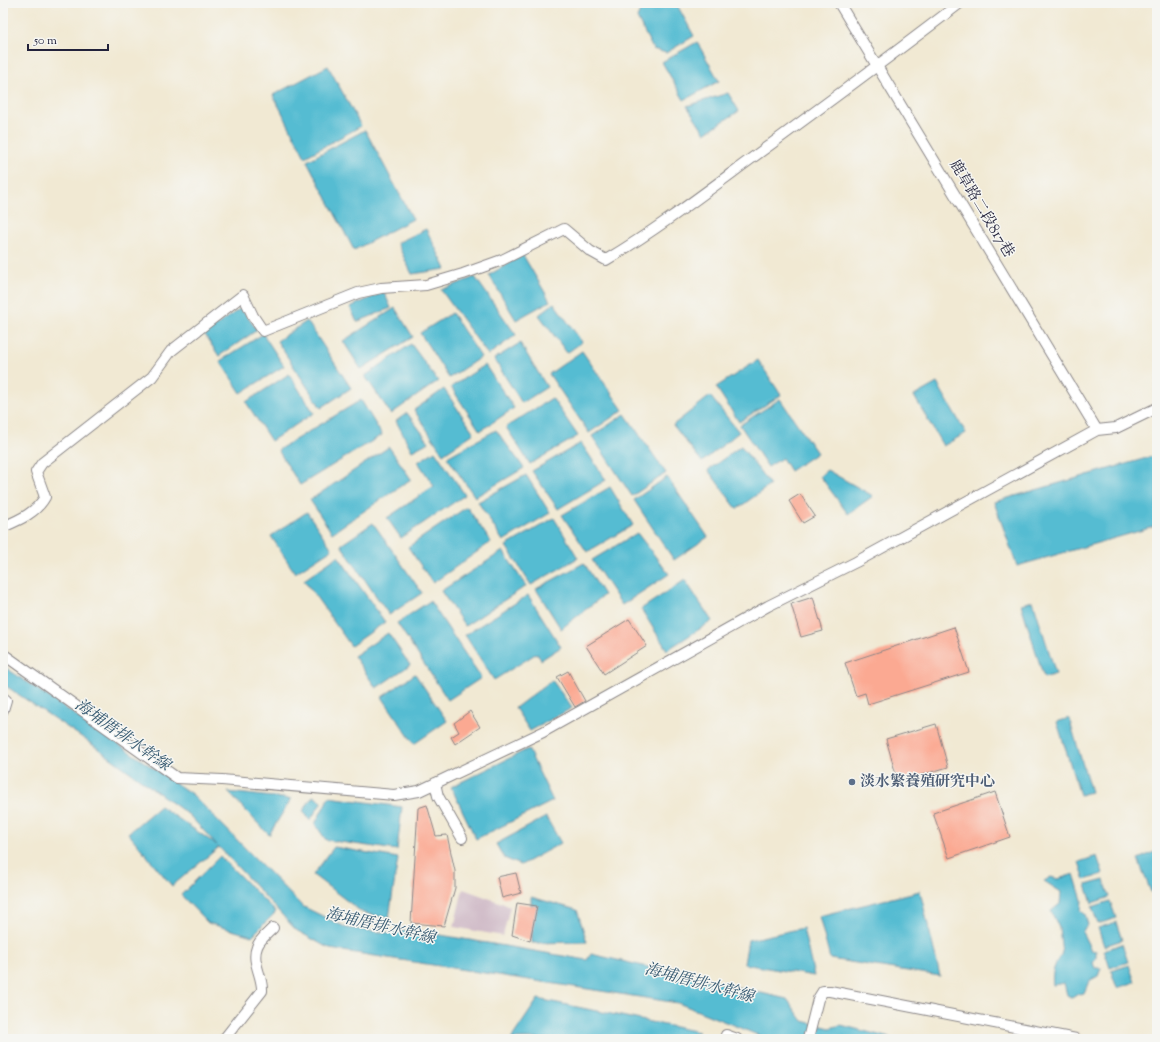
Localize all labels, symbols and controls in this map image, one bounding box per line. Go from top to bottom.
scale bar [28,26,108,52]
text: 50 m [33,32,57,50]
street label: 鹿草路二段817巷 [944,156,1018,262]
water label: 海埔厝排水幹線 [70,694,176,779]
place label: 淡水繁養殖研究中心 [860,772,995,793]
marker: 淡水繁養殖研究中心 [847,777,857,787]
water label: 海埔厝排水幹線 [323,903,439,951]
water label: 海埔厝排水幹線 [642,958,758,1010]

